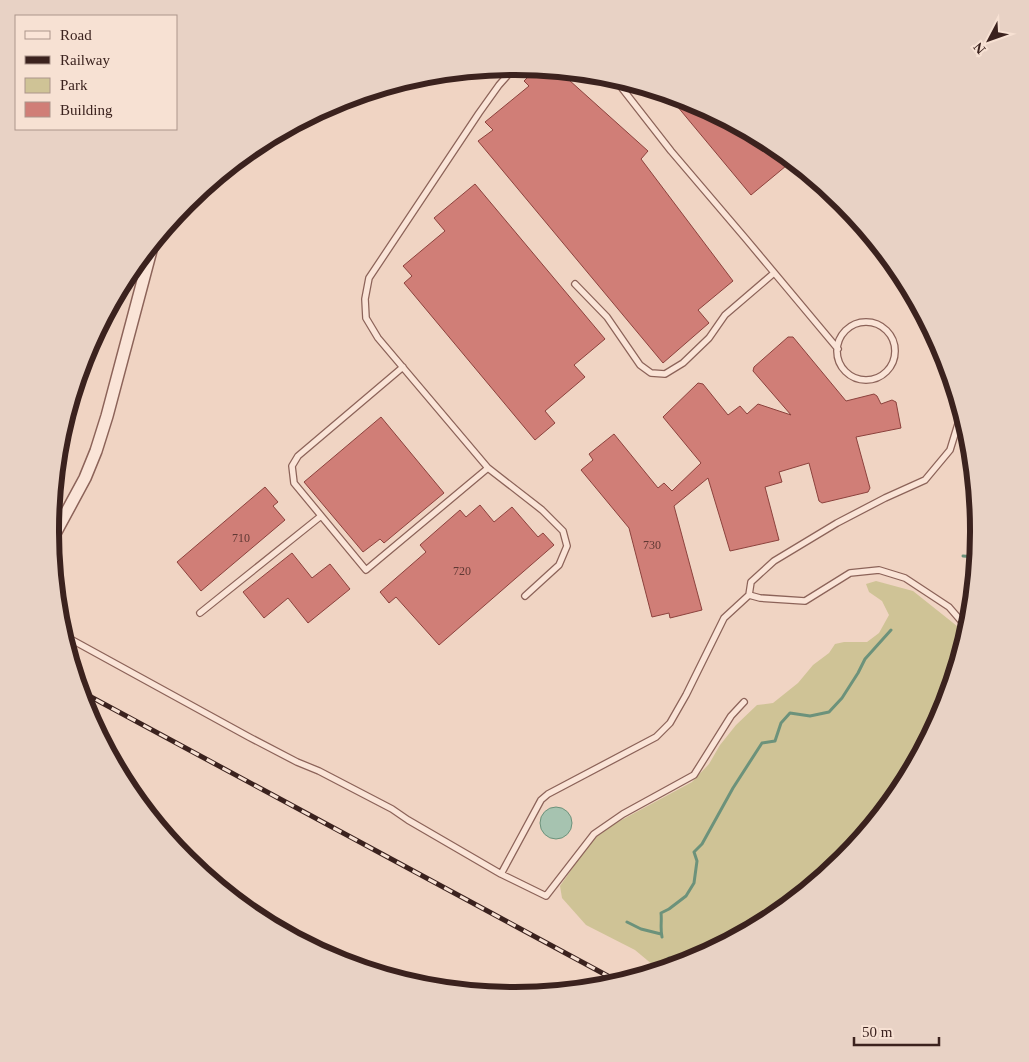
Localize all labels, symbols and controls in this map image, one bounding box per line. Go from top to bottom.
legend [15,15,178,130]
north arrow [964,15,1014,65]
text: Road [60,27,92,43]
text: N [971,39,989,57]
text: Railway [60,52,110,68]
text: Park [60,77,88,93]
text: Building [60,102,113,118]
house number: 710 [232,531,250,545]
house number: 730 [643,538,661,552]
house number: 720 [453,564,471,578]
scale bar [854,1014,939,1046]
text: 50 m [862,1024,893,1040]

